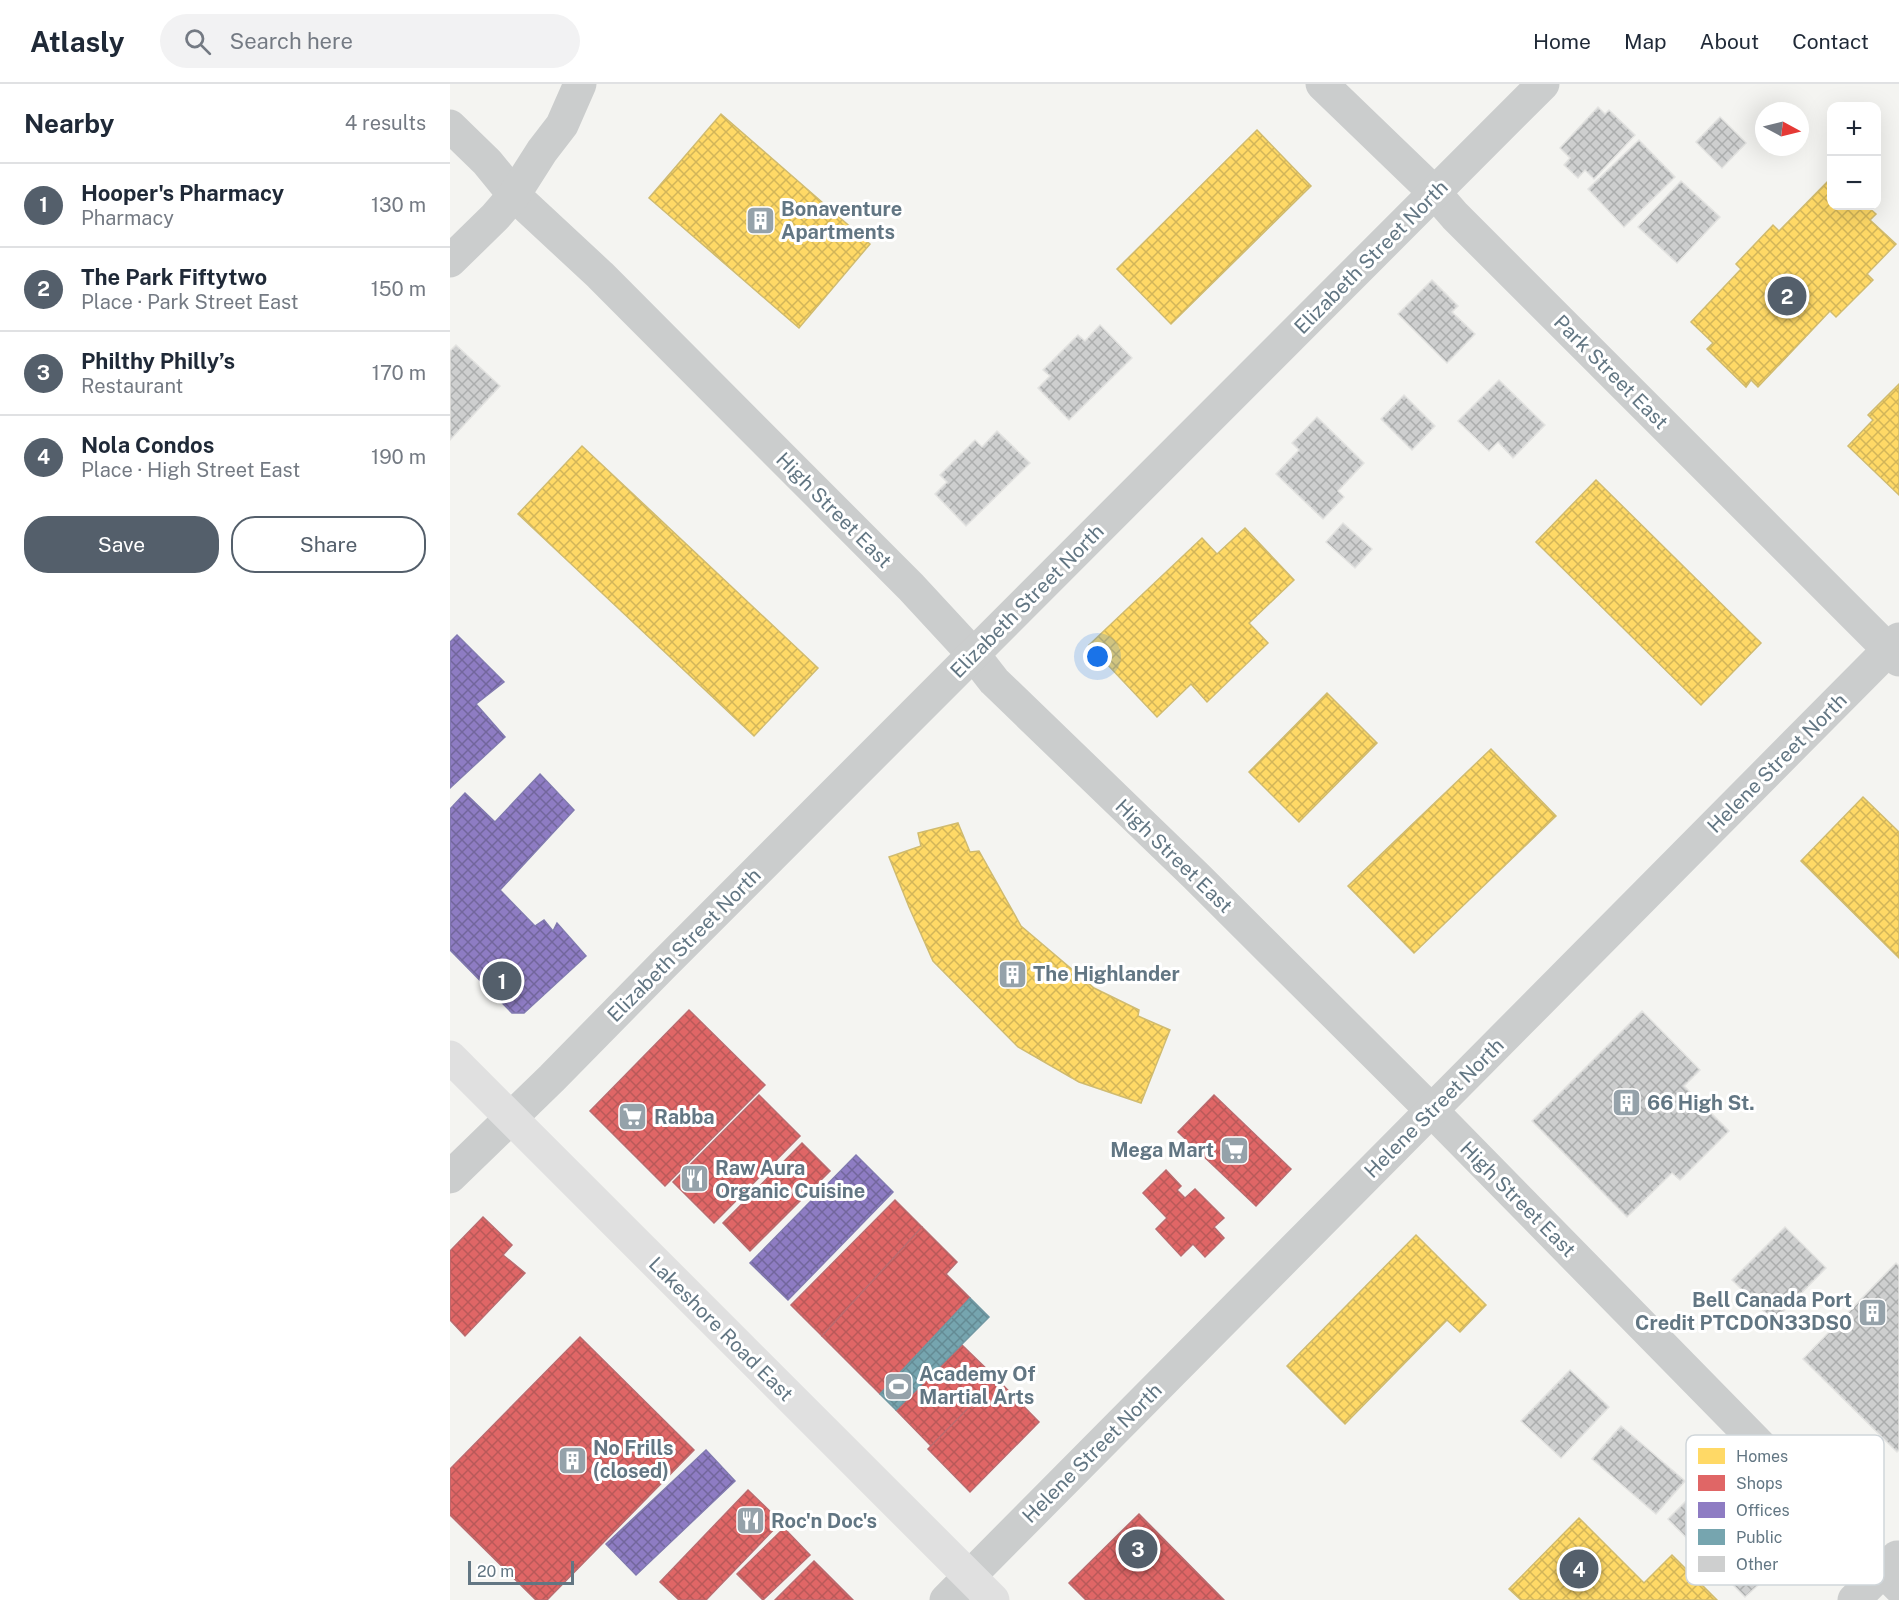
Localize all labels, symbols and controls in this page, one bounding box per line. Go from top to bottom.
search box [160,14,580,68]
text: Atlasly [30,25,124,58]
icon: search [181,25,214,58]
text: Search here [229,28,353,54]
text: Home [1533,29,1591,54]
text: Map [1624,29,1667,54]
text: About [1700,29,1759,54]
text: Contact [1792,29,1869,54]
north arrow [1755,102,1809,156]
map controls [1827,102,1881,210]
button: + [1827,102,1881,156]
text: Nearby [24,108,114,139]
text: 4 results [345,111,426,135]
button: − [1827,156,1881,210]
street label: Elizabeth Street North [1289,175,1453,339]
text: Hooper's Pharmacy [81,180,284,206]
text: 1 [39,193,48,217]
text: 130 m [371,193,426,217]
place label: Bonaventure Apartments [781,197,902,244]
building icon: Bonaventure Apartments [744,205,776,237]
text: Pharmacy [81,206,174,230]
text: The Park Fiftytwo [81,264,267,290]
pin: 2 [1768,274,1806,318]
text: 2 [37,277,50,301]
text: 150 m [371,277,426,301]
text: Place · Park Street East [81,290,299,314]
street label: Park Street East [1549,310,1673,434]
text: Philthy Philly’s [81,348,235,374]
text: 3 [37,361,50,385]
text: 170 m [372,361,426,385]
text: Restaurant [81,374,183,398]
text: Nola Condos [81,432,214,458]
text: 4 [37,445,50,469]
text: 190 m [371,445,426,469]
street label: High Street East [771,447,897,573]
text: Place · High Street East [81,458,300,482]
button: Save [24,516,219,573]
button: Share [231,516,426,573]
street label: Elizabeth Street North [945,519,1109,683]
your location [1083,642,1112,671]
street label: Helene Street North [1702,688,1852,838]
street label: High Street East [1111,794,1237,918]
street label: Elizabeth Street North [602,863,766,1027]
pin: 1 [482,958,522,1004]
building icon: The Highlander [996,958,1028,990]
place label: The Highlander [1033,962,1180,986]
street label: Helene Street North [1359,1033,1509,1183]
building icon: 66 High St. [1610,1087,1642,1119]
place label: 66 High St. [1647,1091,1755,1115]
supermarket icon: Rabba [617,1101,649,1133]
place label: Rabba [654,1105,715,1129]
supermarket icon: Mega Mart [1219,1134,1251,1166]
street label: High Street East [1455,1136,1581,1262]
place label: Mega Mart [1110,1138,1214,1162]
place label: Raw Aura Organic Cuisine [715,1156,865,1203]
restaurant icon: Raw Aura Organic Cuisine [678,1163,710,1195]
street label: Lakeshore Road East [644,1252,798,1406]
place label: Bell Canada Port Credit PTCDON33DS0 [1635,1288,1852,1335]
building icon: Bell Canada Port Credit PTCDON33DS0 [1857,1296,1889,1328]
place label: Academy Of Martial Arts [919,1362,1035,1409]
sports icon: Academy Of Martial Arts [882,1370,914,1402]
street label: Helene Street North [1017,1378,1167,1528]
legend [1686,1435,1884,1585]
place label: No Frills (closed) [593,1436,673,1483]
building icon: No Frills (closed) [556,1444,588,1476]
text: Homes [1736,1447,1788,1466]
text: Shops [1736,1474,1783,1493]
text: Offices [1736,1501,1790,1520]
restaurant icon: Roc'n Doc's [734,1505,766,1537]
place label: Roc'n Doc's [771,1509,877,1533]
pin: 3 [1118,1526,1158,1572]
text: Public [1736,1528,1783,1547]
pin: 4 [1560,1546,1598,1592]
text: Other [1736,1555,1778,1574]
scale bar [468,1558,574,1586]
text: 20 m [477,1562,514,1581]

